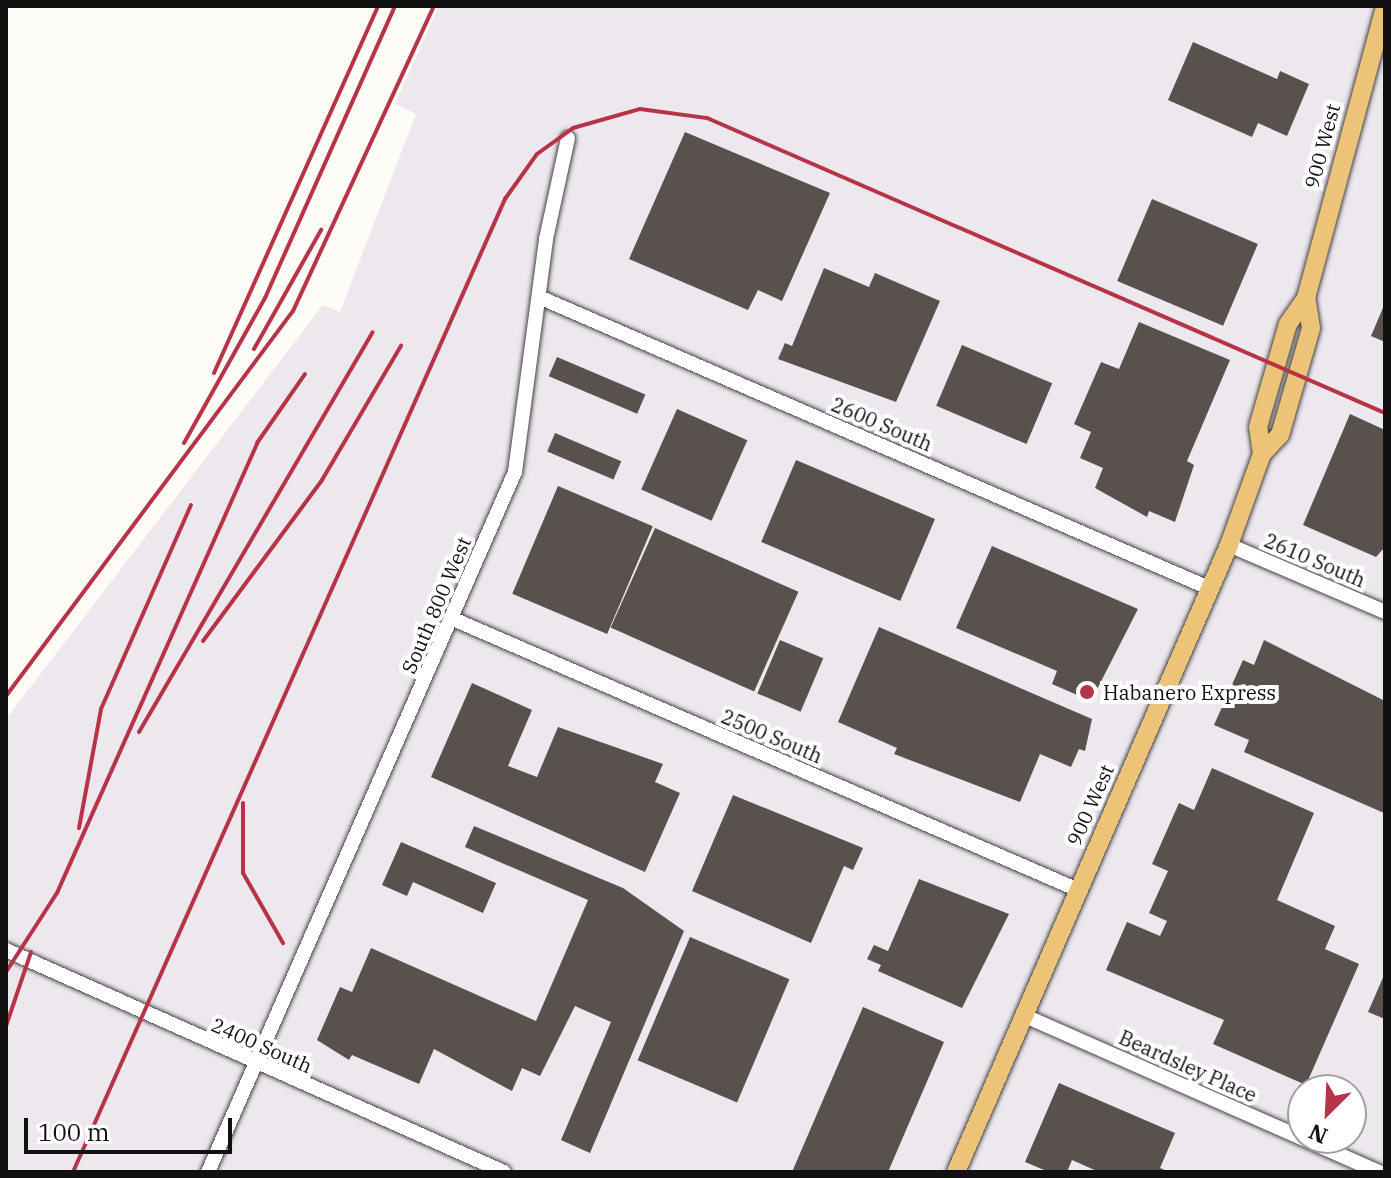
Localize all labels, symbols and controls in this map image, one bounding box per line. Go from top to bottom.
street label: 900 West [1299,101,1345,191]
street label: 2600 South [828,392,936,456]
street label: 2610 South [1261,528,1369,592]
street label: South 800 West [396,533,476,677]
place label: Habanero Express [1103,680,1276,704]
marker: Habanero Express [1078,683,1096,701]
street label: 2500 South [718,704,826,768]
street label: 900 West [1061,761,1119,849]
street label: 2400 South [208,1012,316,1078]
street label: Beardsley Place [1115,1025,1261,1107]
north arrow [1287,1074,1367,1154]
scale bar [28,1102,236,1152]
text: 100 m [38,1116,110,1148]
text: N [1304,1118,1332,1151]

